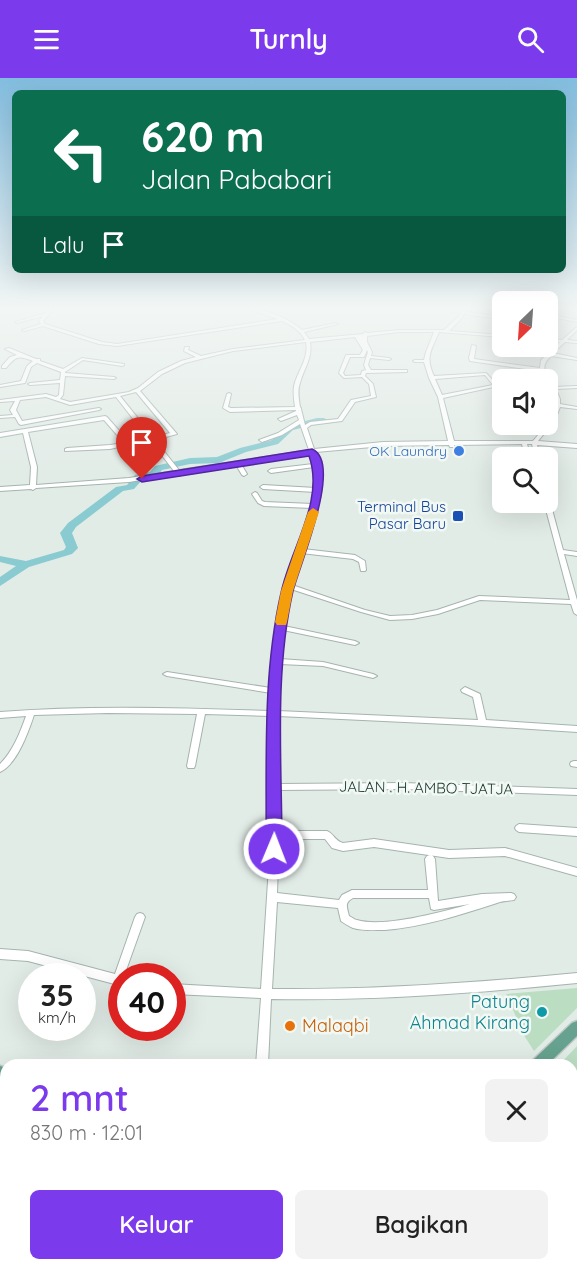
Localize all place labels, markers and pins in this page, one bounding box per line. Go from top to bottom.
pin [116,417,167,479]
place label: OK Laundry [369,442,447,460]
marker: OK Laundry [452,444,466,458]
place label: Terminal Bus Pasar Baru [357,497,446,533]
marker: Terminal Bus Pasar Baru [451,509,465,523]
place label: Patung Ahmad Kirang [410,990,530,1034]
marker: Patung Ahmad Kirang [535,1005,549,1019]
place label: Malaqbi [302,1014,369,1037]
marker: Malaqbi [283,1019,297,1033]

